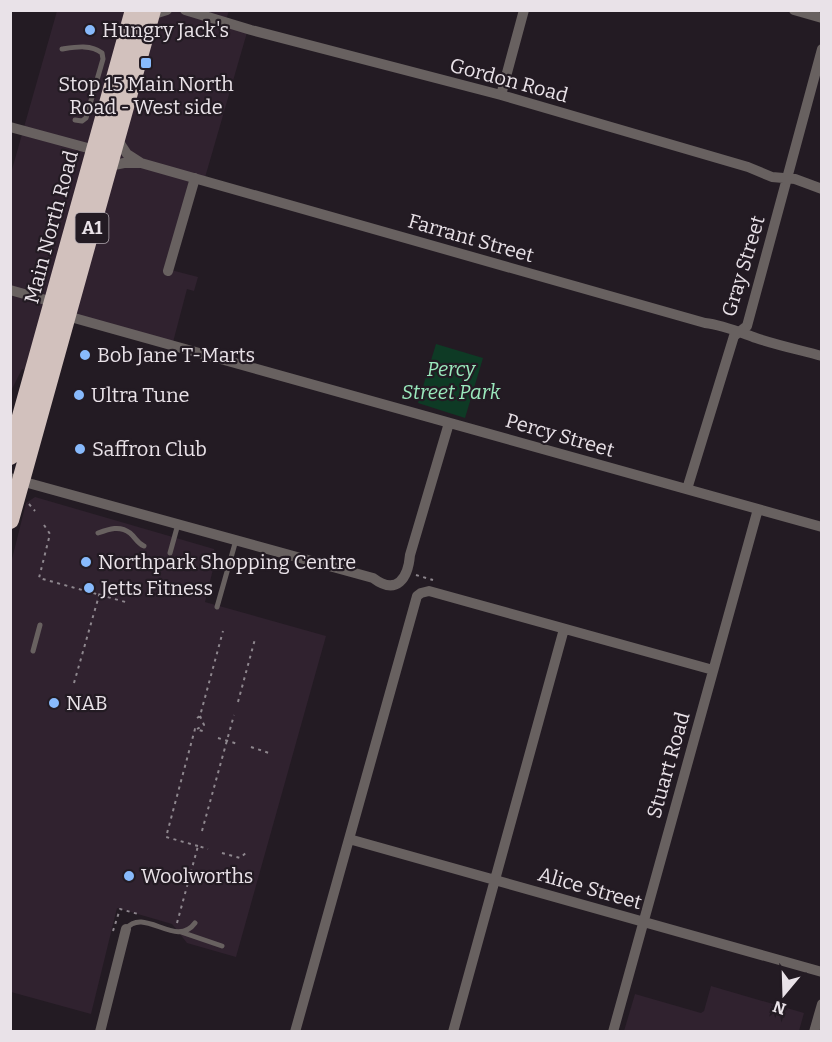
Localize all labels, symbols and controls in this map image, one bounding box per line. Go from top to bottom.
place label: Hungry Jack's [102,18,229,42]
marker: Hungry Jack's [83,23,97,37]
street label: Gordon Road [447,53,571,107]
marker: Stop 15 Main North Road - West side [139,56,153,70]
place label: Stop 15 Main North Road - West side [58,72,234,119]
street label: Main North Road [19,148,83,306]
street label: Farrant Street [405,209,537,267]
road number: A1 [76,213,109,243]
street label: Gray Street [716,213,770,319]
place label: Bob Jane T-Marts [97,343,255,367]
marker: Bob Jane T-Marts [78,348,92,362]
park label: Percy Street Park [401,357,501,404]
place label: Ultra Tune [91,383,190,407]
marker: Ultra Tune [72,388,86,402]
street label: Percy Street [503,408,617,462]
place label: Saffron Club [92,437,207,461]
marker: Saffron Club [73,442,87,456]
place label: Northpark Shopping Centre [98,550,356,574]
marker: Northpark Shopping Centre [79,555,93,569]
place label: Jetts Fitness [100,576,213,600]
marker: Jetts Fitness [82,581,96,595]
place label: NAB [66,691,108,715]
marker: NAB [47,696,61,710]
street label: Stuart Road [641,709,695,821]
street label: Alice Street [535,862,645,914]
place label: Woolworths [141,864,253,888]
marker: Woolworths [122,869,136,883]
north arrow [754,964,814,1024]
text: N [770,997,788,1019]

